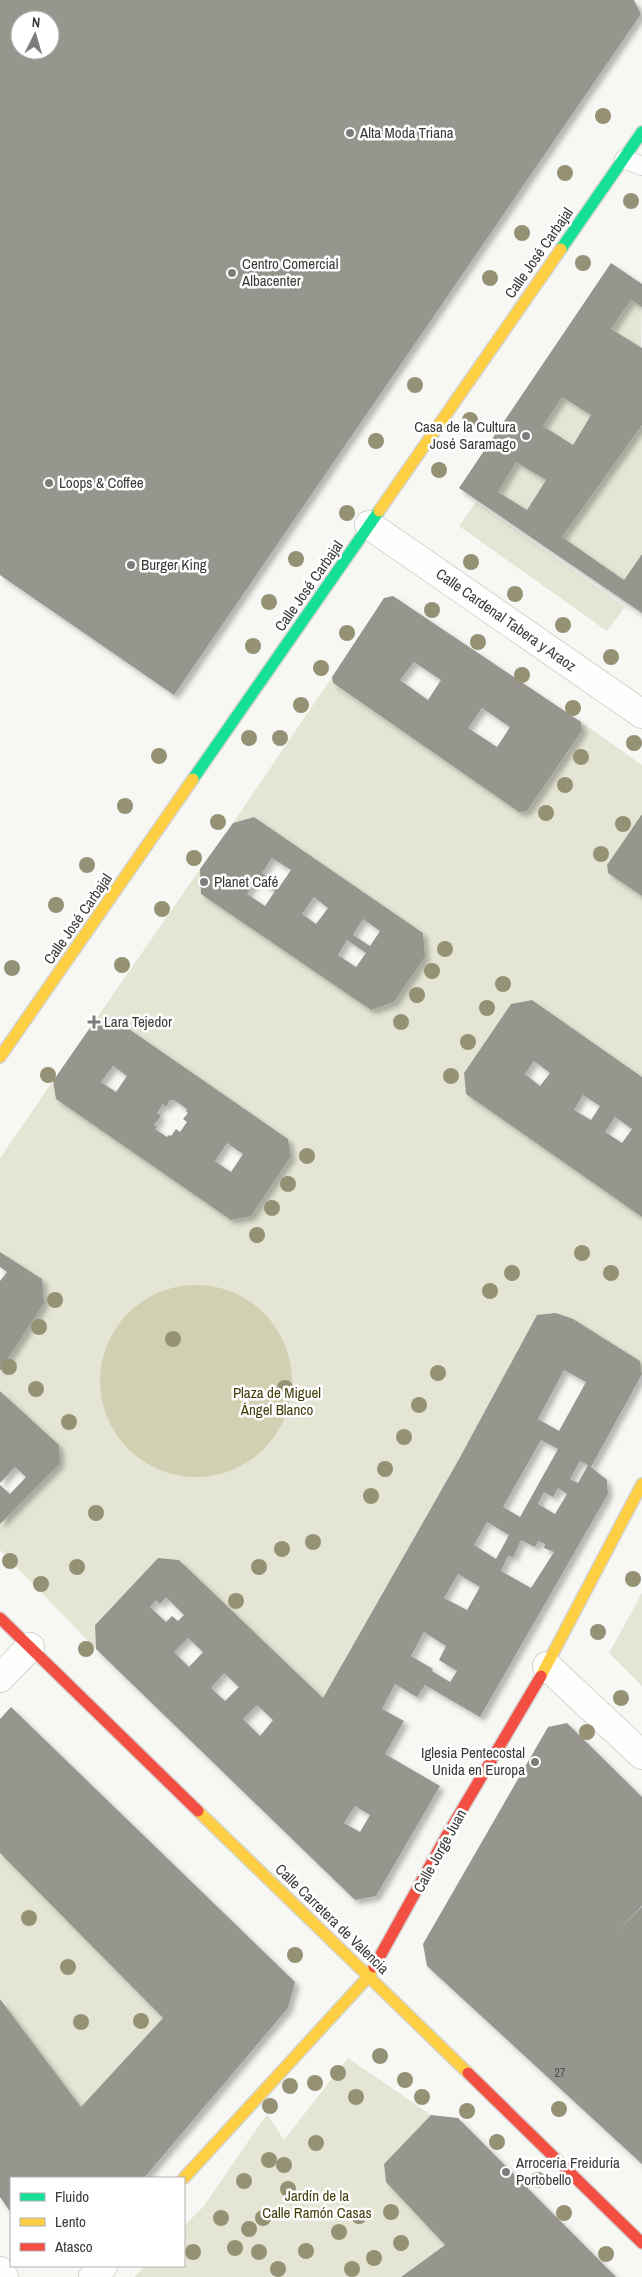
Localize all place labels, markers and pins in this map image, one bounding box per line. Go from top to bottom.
place label: Alta Moda Triana [359,122,454,143]
marker: Alta Moda Triana [344,127,356,139]
place label: Centro Comercial Albacenter [241,253,338,291]
marker: Centro Comercial Albacenter [226,267,238,279]
place label: Casa de la Cultura José Saramago [414,416,516,454]
marker: Casa de la Cultura José Saramago [520,430,532,442]
place label: Loops & Coffee [59,472,144,493]
marker: Loops & Coffee [43,477,55,489]
place label: Burger King [141,554,207,575]
marker: Burger King [125,559,137,571]
place label: Planet Café [214,871,278,892]
marker: Planet Café [198,876,210,888]
place label: Lara Tejedor [104,1011,172,1032]
marker: Lara Tejedor [88,1016,100,1028]
place label: Iglesia Pentecostal Unida en Europa [421,1742,525,1780]
marker: Iglesia Pentecostal Unida en Europa [529,1756,541,1768]
place label: Arrocería Freiduría Portobello [515,2152,620,2190]
marker: Arrocería Freiduría Portobello [500,2166,512,2178]

